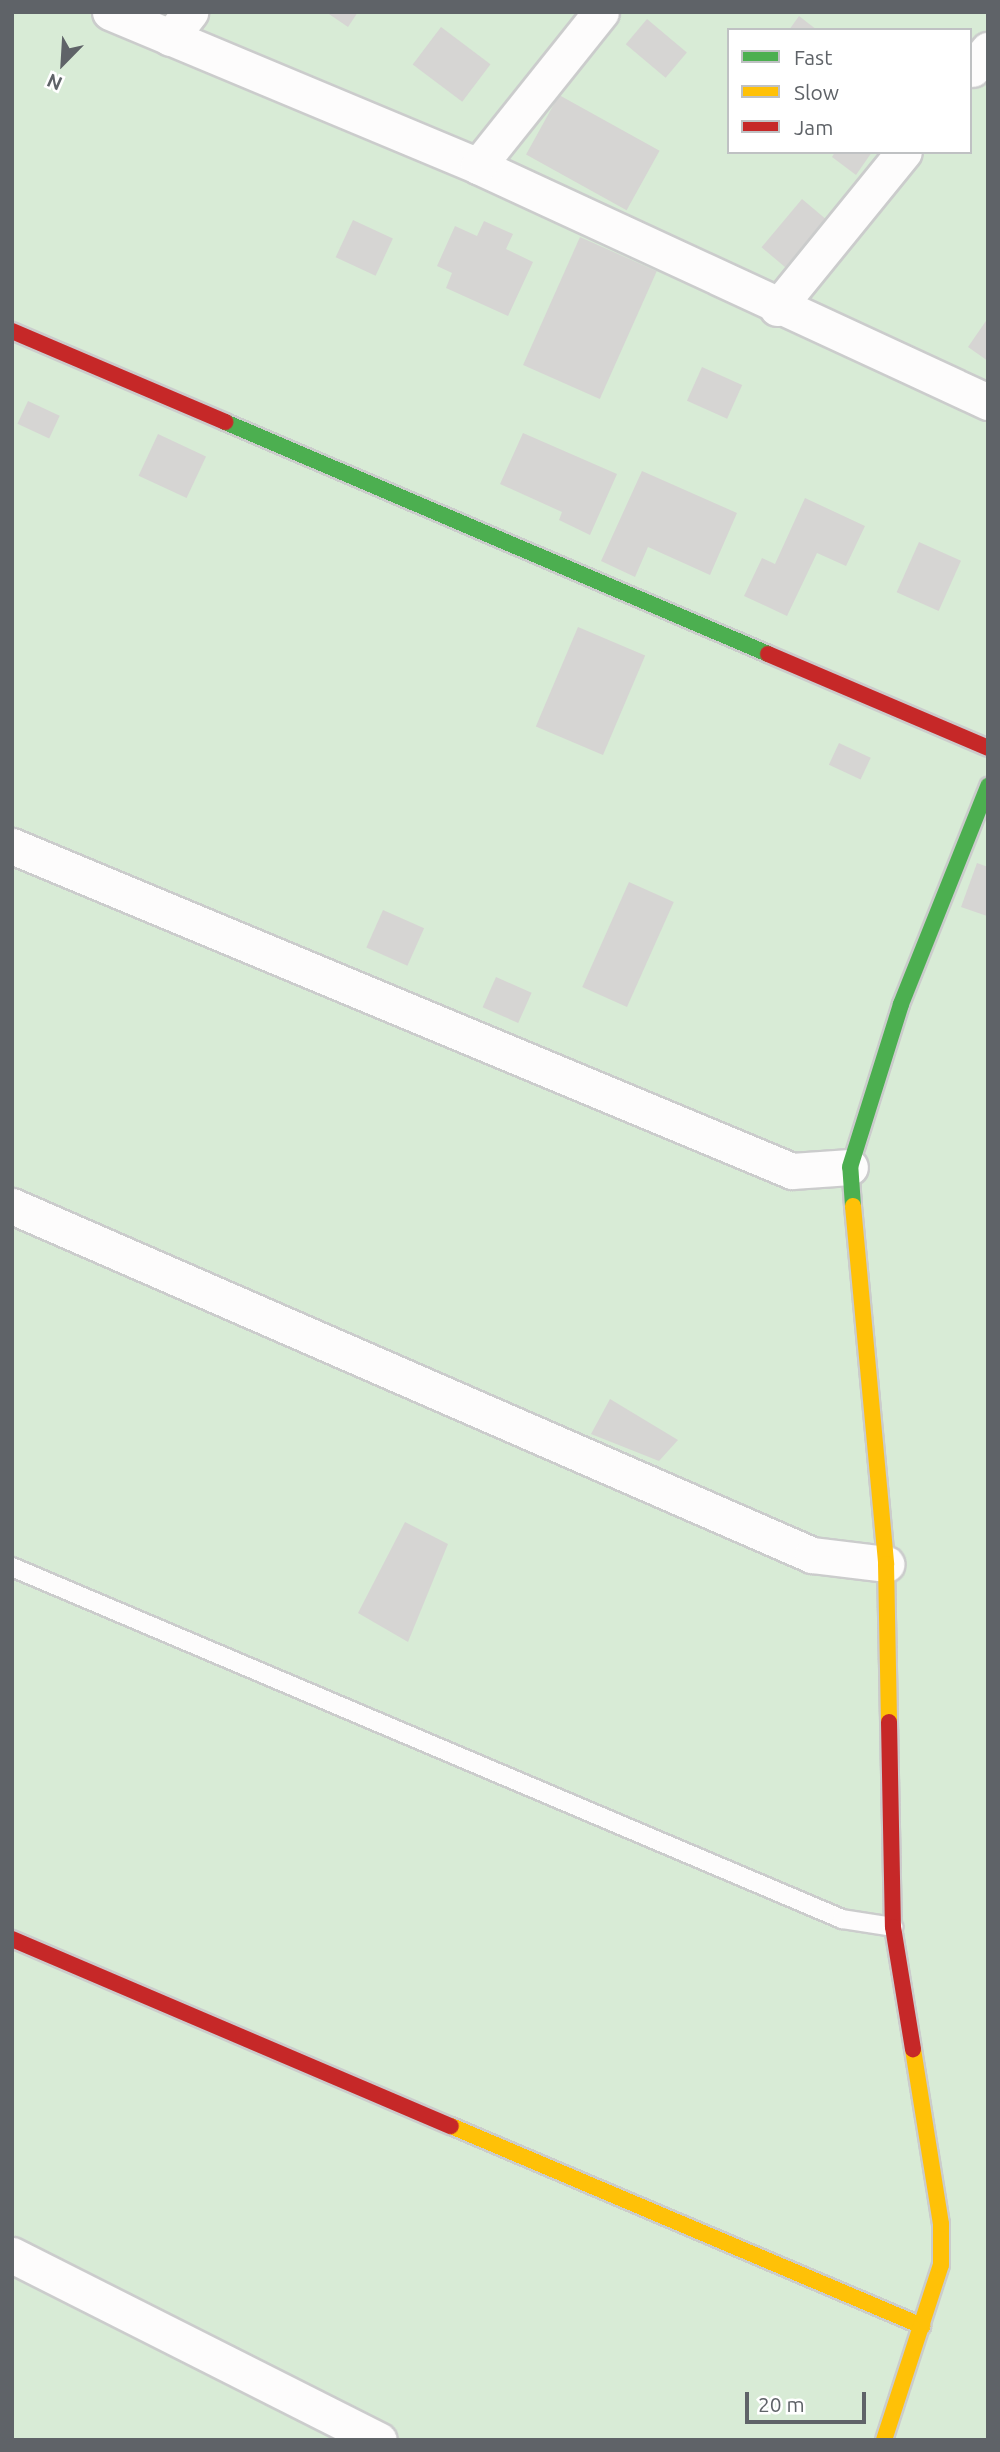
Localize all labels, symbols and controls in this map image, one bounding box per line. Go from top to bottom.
north arrow [28,28,98,98]
legend [727,28,972,154]
text: Fast [794,45,832,69]
text: N [44,69,65,95]
text: Slow [794,80,839,104]
text: Jam [794,115,833,139]
scale bar [748,2378,869,2422]
text: 20 m [758,2392,805,2416]

